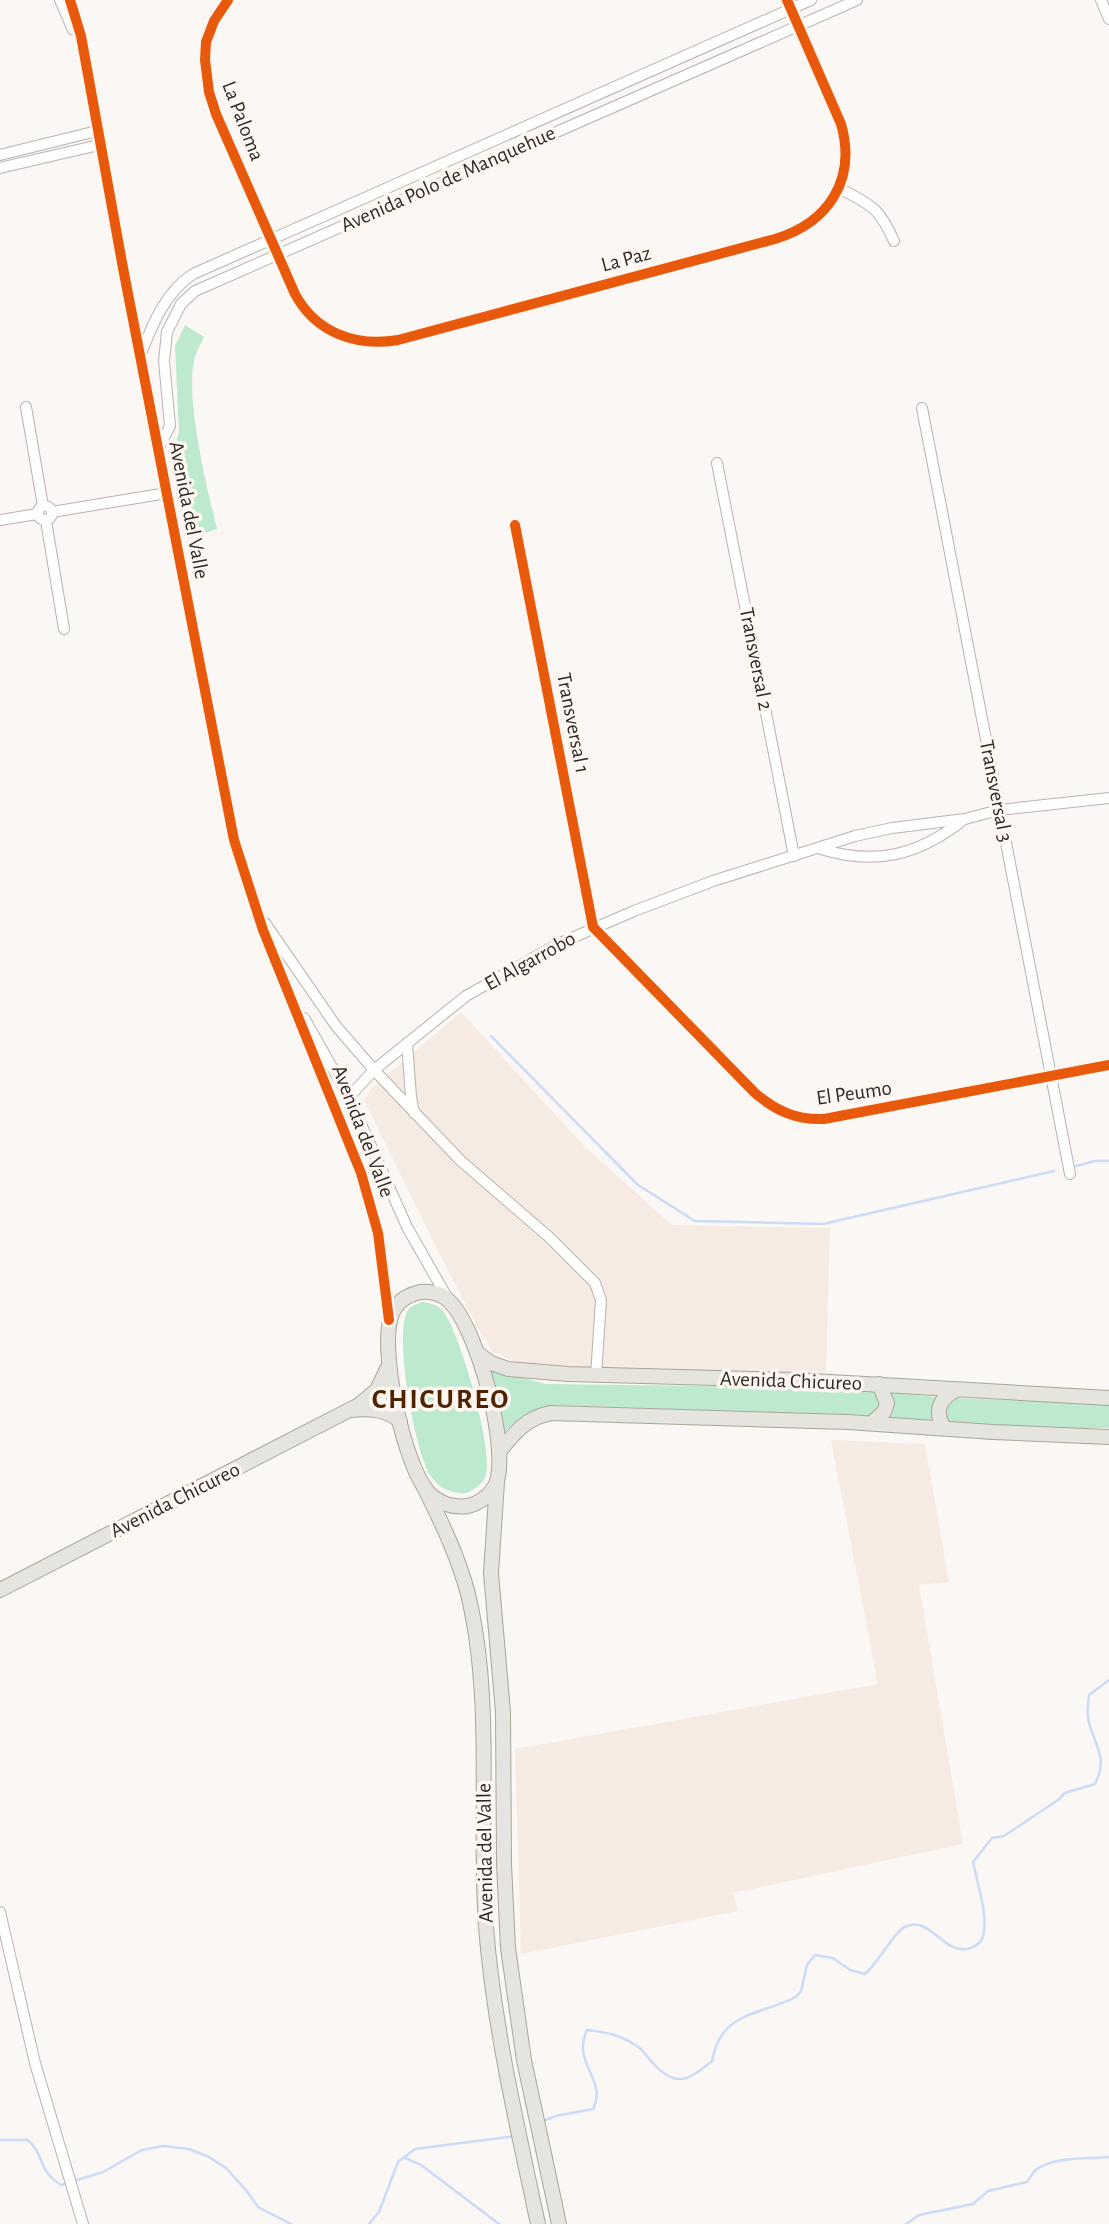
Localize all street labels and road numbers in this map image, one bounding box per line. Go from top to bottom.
street label: La Paloma [218,78,268,164]
street label: Avenida Polo de Manquehue [338,122,558,236]
street label: La Paz [599,242,653,276]
street label: Avenida del Valle [165,439,213,581]
street label: Transversal 2 [736,606,776,712]
street label: Transversal 1 [553,671,593,775]
street label: Transversal 3 [976,738,1016,844]
street label: El Algarrobo [481,927,579,995]
street label: Avenida del Valle [328,1062,398,1200]
street label: El Peumo [815,1077,893,1109]
street label: Avenida Chicureo [720,1368,862,1394]
street label: Avenida Chicureo [107,1458,243,1542]
street label: Avenida del Valle [473,1783,497,1923]

